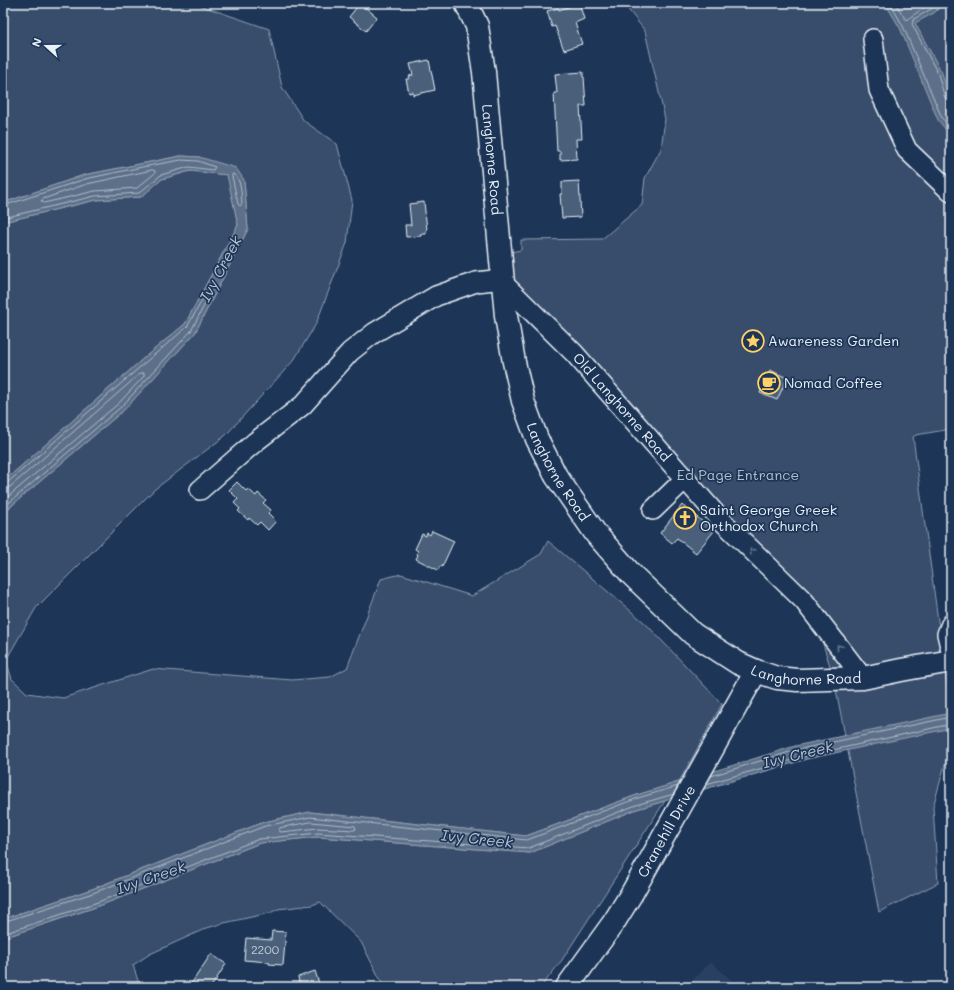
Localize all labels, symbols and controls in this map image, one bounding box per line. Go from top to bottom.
north arrow [26,26,66,66]
text: N [28,36,45,49]
street label: Langhorne Road [478,103,507,216]
water label: Ivy Creek [194,231,246,305]
place icon: Awareness Garden [740,328,766,354]
place label: Awareness Garden [768,331,899,350]
street label: Old Langhorne Road [569,348,675,465]
cafe icon: Nomad Coffee [756,370,782,396]
place label: Nomad Coffee [784,373,882,392]
street label: Langhorne Road [523,420,594,525]
park label: Ed Page Entrance [677,465,799,484]
place label: Saint George Greek Orthodox Church [700,500,837,535]
church icon: Saint George Greek Orthodox Church [672,505,698,531]
one-way arrow [749,548,757,556]
one-way arrow [837,645,844,652]
street label: Langhorne Road [748,660,862,689]
water label: Ivy Creek [760,735,836,772]
street label: Cranehill Drive [633,781,699,881]
water label: Ivy Creek [440,824,515,852]
water label: Ivy Creek [113,856,189,898]
house number: 2200 [251,941,280,957]

